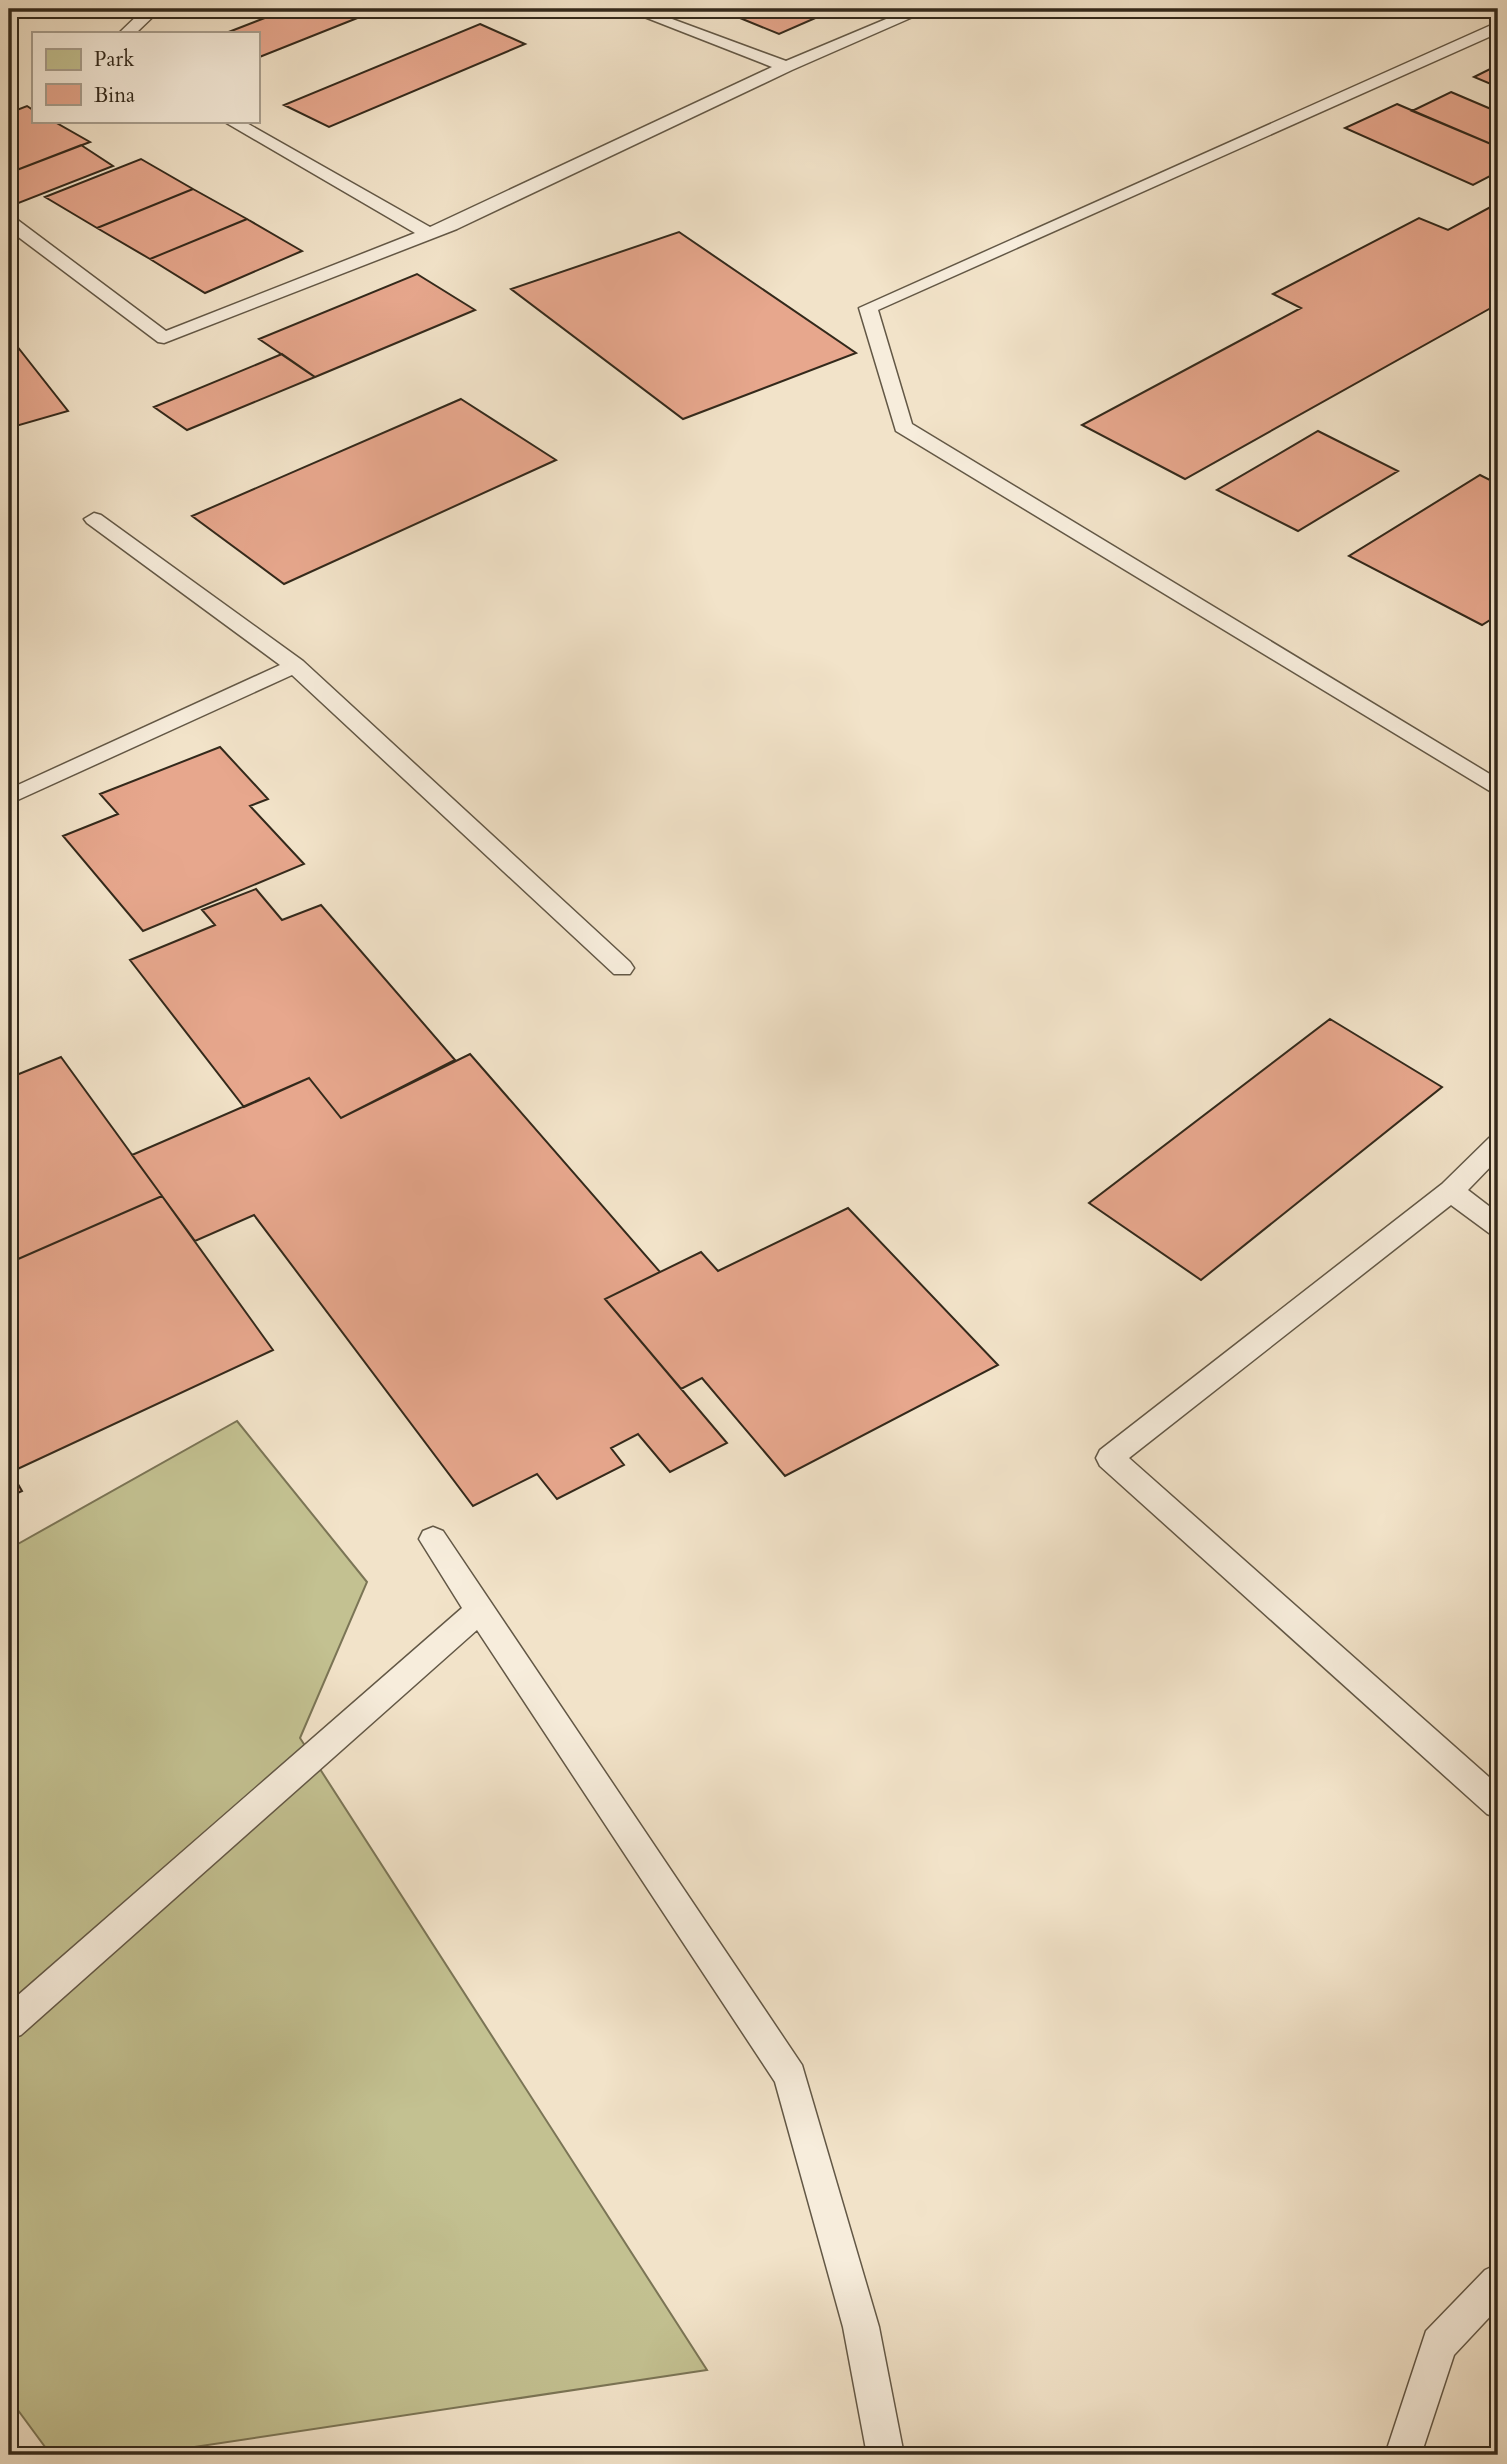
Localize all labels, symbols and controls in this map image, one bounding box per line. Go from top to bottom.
legend [32,32,259,122]
text: Park [94,45,135,74]
text: Bina [94,81,135,110]

